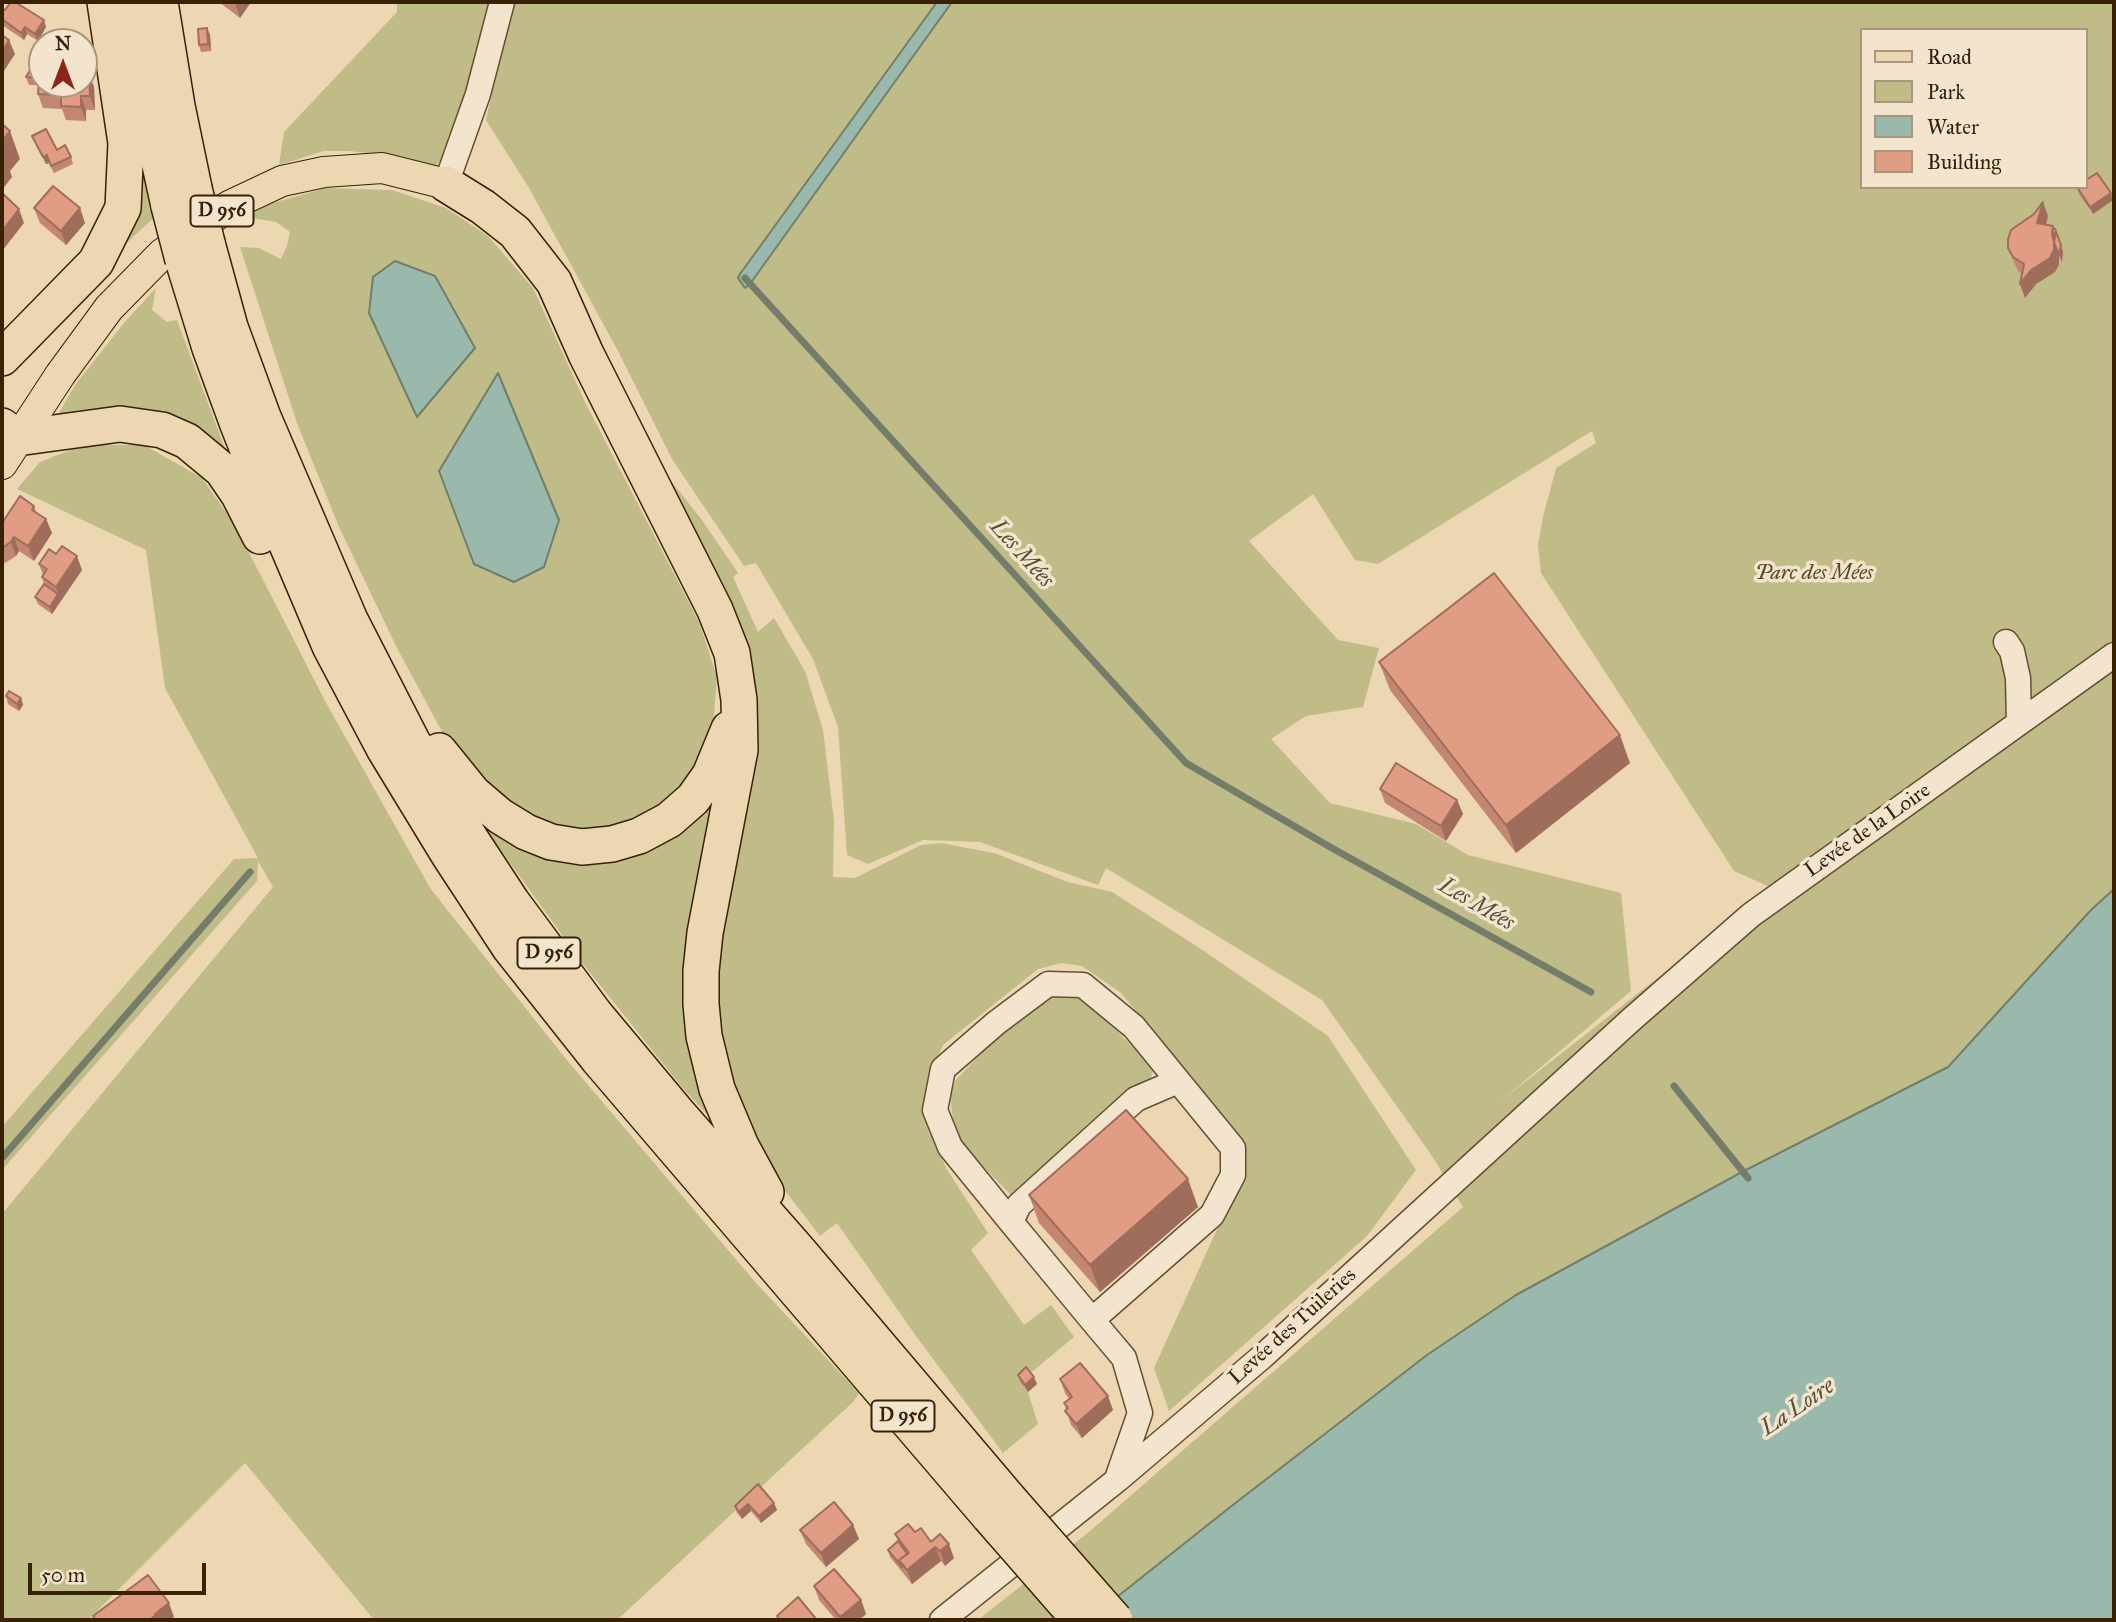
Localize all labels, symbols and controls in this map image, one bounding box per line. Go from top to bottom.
north arrow [28,28,98,98]
legend [1860,28,2088,189]
text: N [55,32,71,55]
text: Road [1927,44,1972,70]
text: Park [1927,79,1965,105]
text: Water [1927,114,1979,140]
text: Building [1927,149,2001,175]
road number: D 956 [190,196,254,226]
water label: Les Mées [983,514,1059,594]
park label: Parc des Mées [1755,561,1873,587]
street label: Levée de la Loire [1800,778,1936,884]
water label: Les Mées [1433,872,1519,938]
road number: D 956 [518,937,580,968]
street label: Levée des Tuileries [1224,1263,1362,1391]
water label: La Loire [1756,1373,1840,1443]
road number: D 956 [872,1400,934,1432]
scale bar [32,1548,210,1592]
text: 50 m [41,1562,85,1588]

